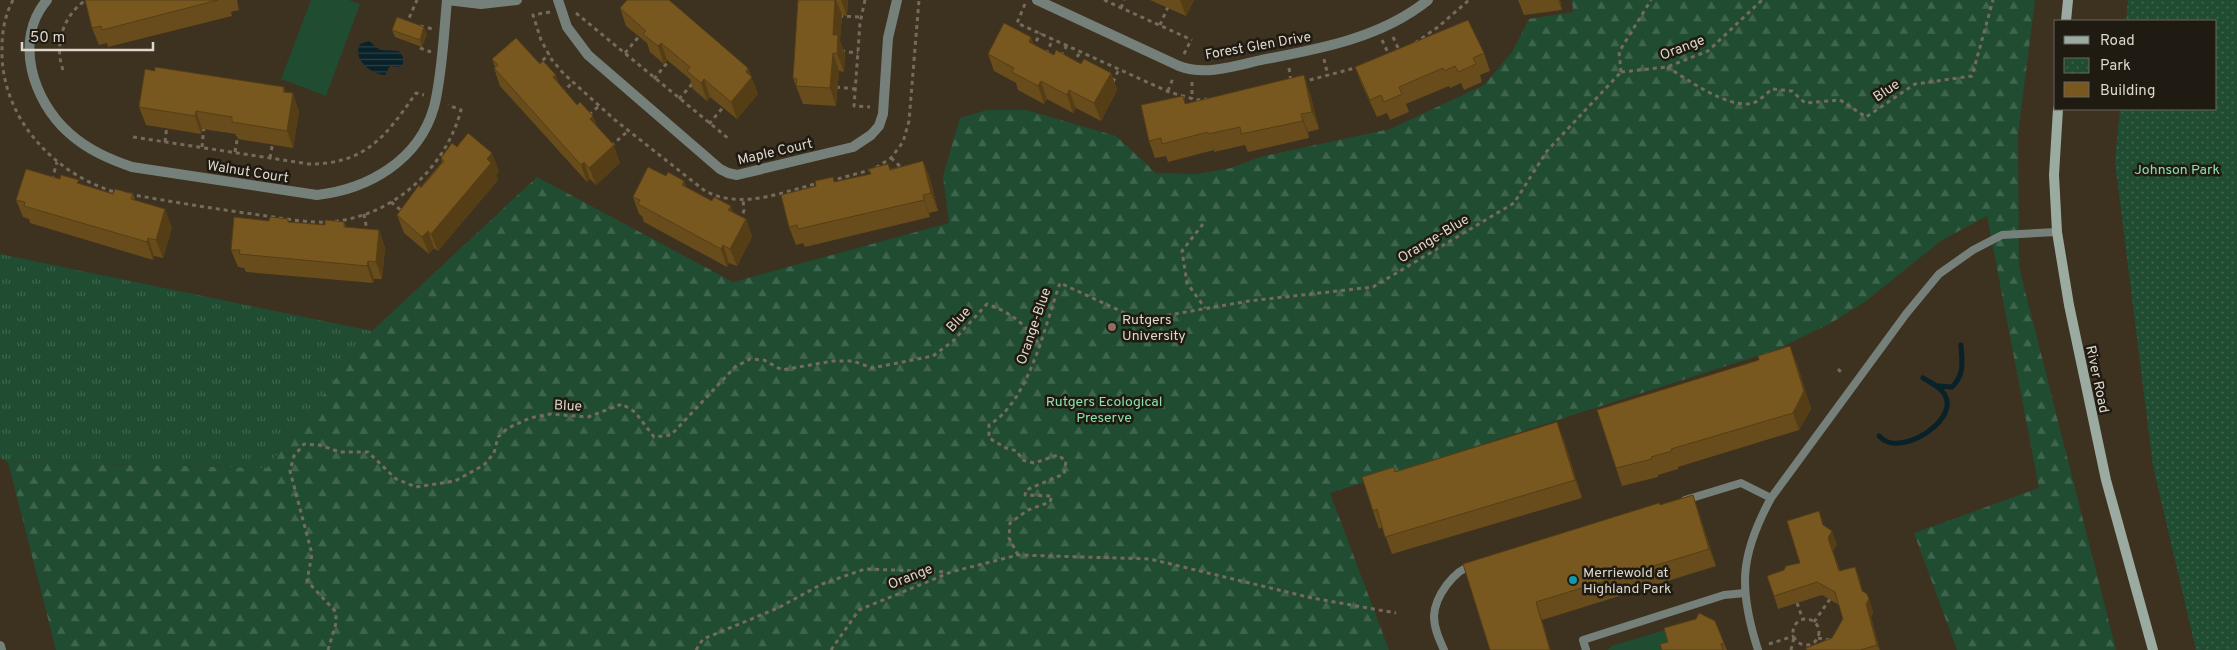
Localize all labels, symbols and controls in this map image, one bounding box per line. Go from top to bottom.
scale bar [22,20,154,52]
legend [2054,20,2217,110]
text: 50 m [30,29,65,48]
street label: Forest Glen Drive [1204,29,1313,64]
street label: Orange [1658,32,1707,65]
text: Road [2100,32,2135,51]
text: Park [2100,57,2131,76]
street label: Blue [1870,76,1903,106]
text: Building [2100,82,2155,101]
street label: Maple Court [736,136,815,169]
street label: Walnut Court [206,158,290,187]
park label: Johnson Park [2134,162,2220,179]
street label: Orange-Blue [1395,211,1473,267]
street label: Orange-Blue [1013,286,1056,367]
street label: Blue [943,304,975,336]
place label: Rutgers University [1122,312,1186,345]
marker: Rutgers University [1106,321,1118,333]
street label: River Road [2081,344,2112,415]
park label: Rutgers Ecological Preserve [1046,394,1162,427]
street label: Blue [553,397,582,416]
street label: Orange [886,561,935,594]
place label: Merriewold at Highland Park [1583,565,1671,598]
marker: Merriewold at Highland Park [1567,574,1579,586]

